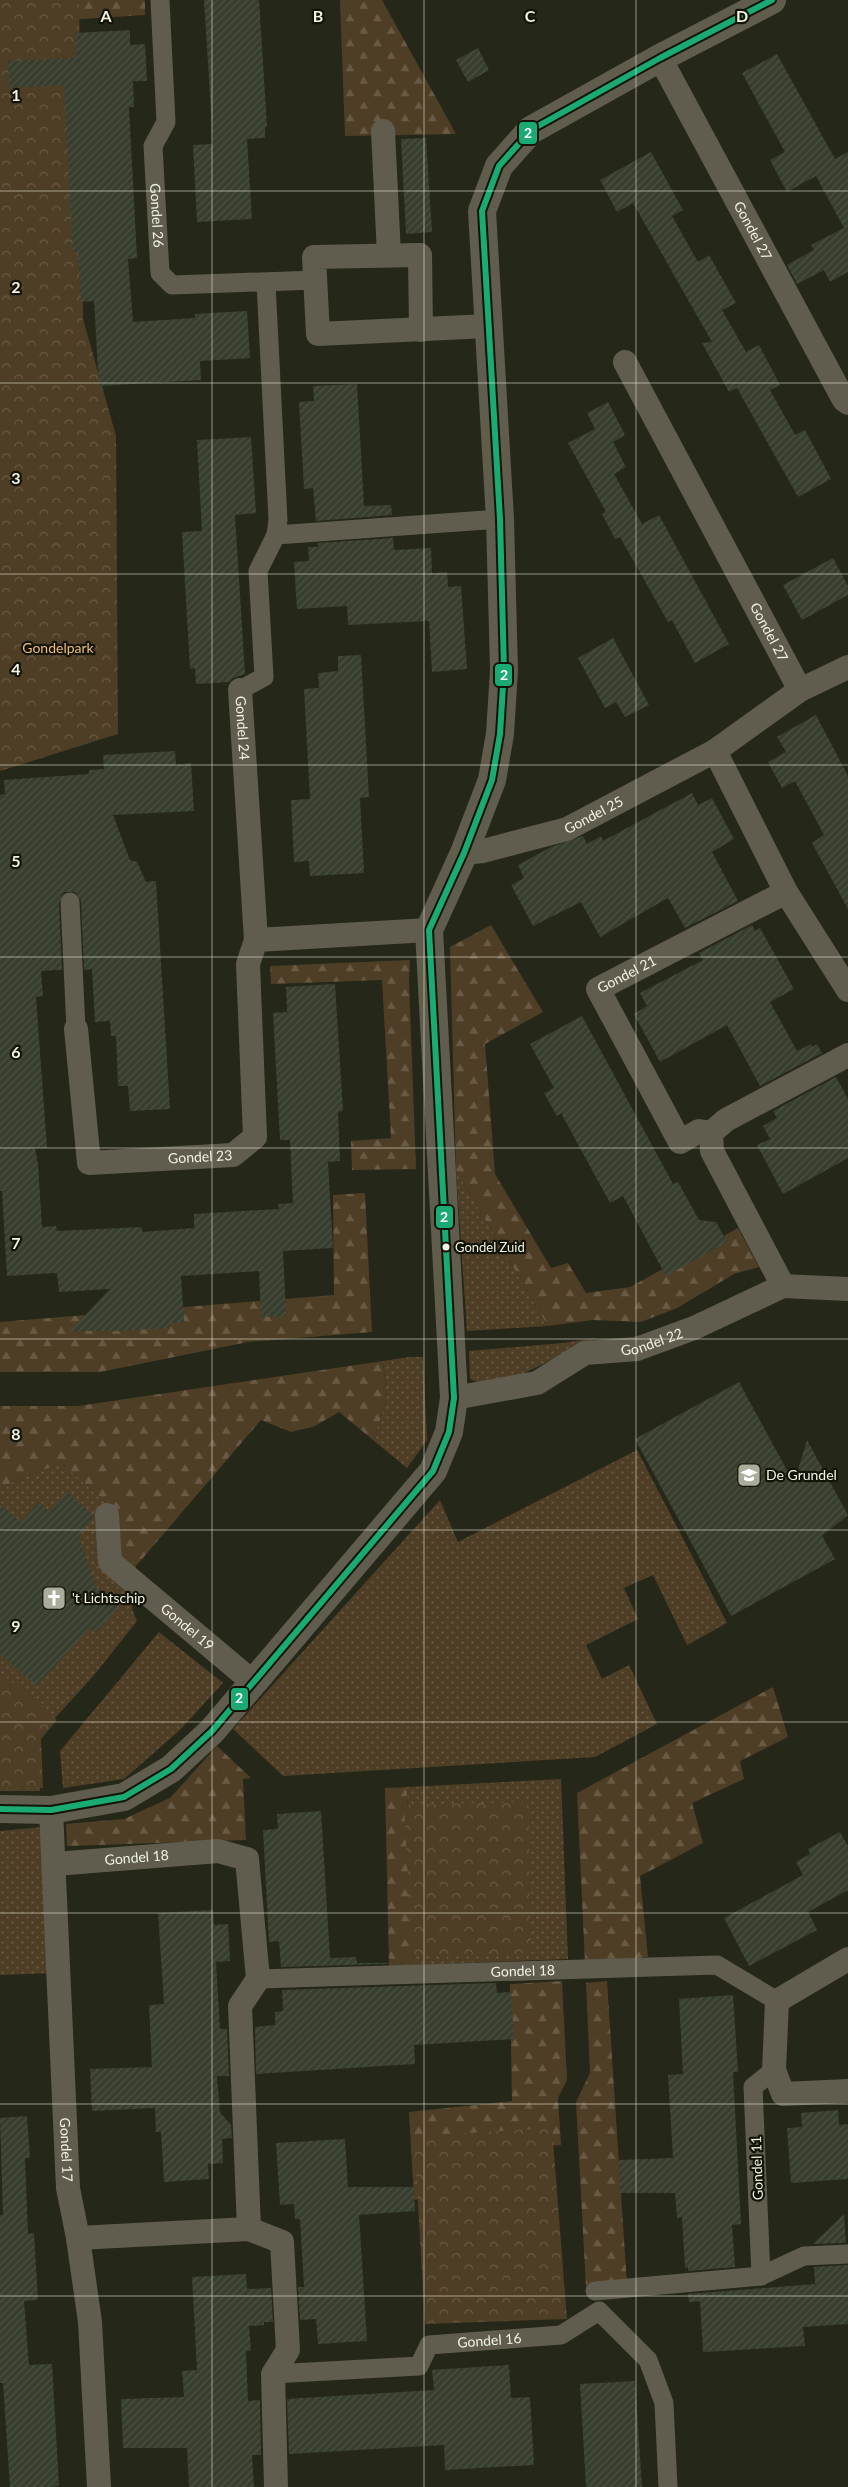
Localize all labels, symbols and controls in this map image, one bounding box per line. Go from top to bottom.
text: A [99,6,112,25]
text: B [313,6,323,25]
text: C [525,6,536,25]
text: D [736,6,748,25]
text: 1 [11,85,21,104]
line badge: 2 [518,121,538,145]
text: 2 [524,124,532,141]
street label: Gondel 26 [147,183,168,248]
street label: Gondel 27 [731,198,776,263]
text: 2 [11,277,21,296]
text: 3 [11,468,21,487]
street label: Gondel 27 [747,599,792,664]
park label: Gondelpark [22,639,95,656]
text: 4 [11,659,21,678]
line badge: 2 [494,663,513,687]
text: 2 [500,666,508,683]
street label: Gondel 24 [232,695,253,761]
street label: Gondel 25 [561,792,626,837]
text: 5 [11,851,21,870]
street label: Gondel 21 [594,951,659,996]
text: 6 [11,1042,21,1061]
street label: Gondel 23 [168,1146,233,1167]
line badge: 2 [435,1205,454,1229]
text: 2 [440,1208,448,1225]
text: 7 [11,1233,21,1252]
place label: Gondel Zuid [455,1239,525,1255]
marker: Gondel Zuid [441,1242,451,1252]
street label: Gondel 22 [620,1324,685,1358]
text: 8 [11,1424,21,1443]
school or university icon: De Grundel [736,1462,762,1488]
place label: De Grundel [766,1466,837,1483]
church icon: 't Lichtschip [41,1585,67,1611]
place label: 't Lichtschip [72,1589,145,1606]
street label: Gondel 19 [157,1599,218,1654]
text: 9 [11,1616,21,1635]
line badge: 2 [230,1687,249,1711]
text: 2 [235,1689,243,1706]
street label: Gondel 18 [104,1846,169,1868]
street label: Gondel 18 [490,1961,555,1980]
street label: Gondel 17 [57,2117,77,2182]
street label: Gondel 11 [747,2136,766,2200]
street label: Gondel 16 [457,2329,522,2351]

